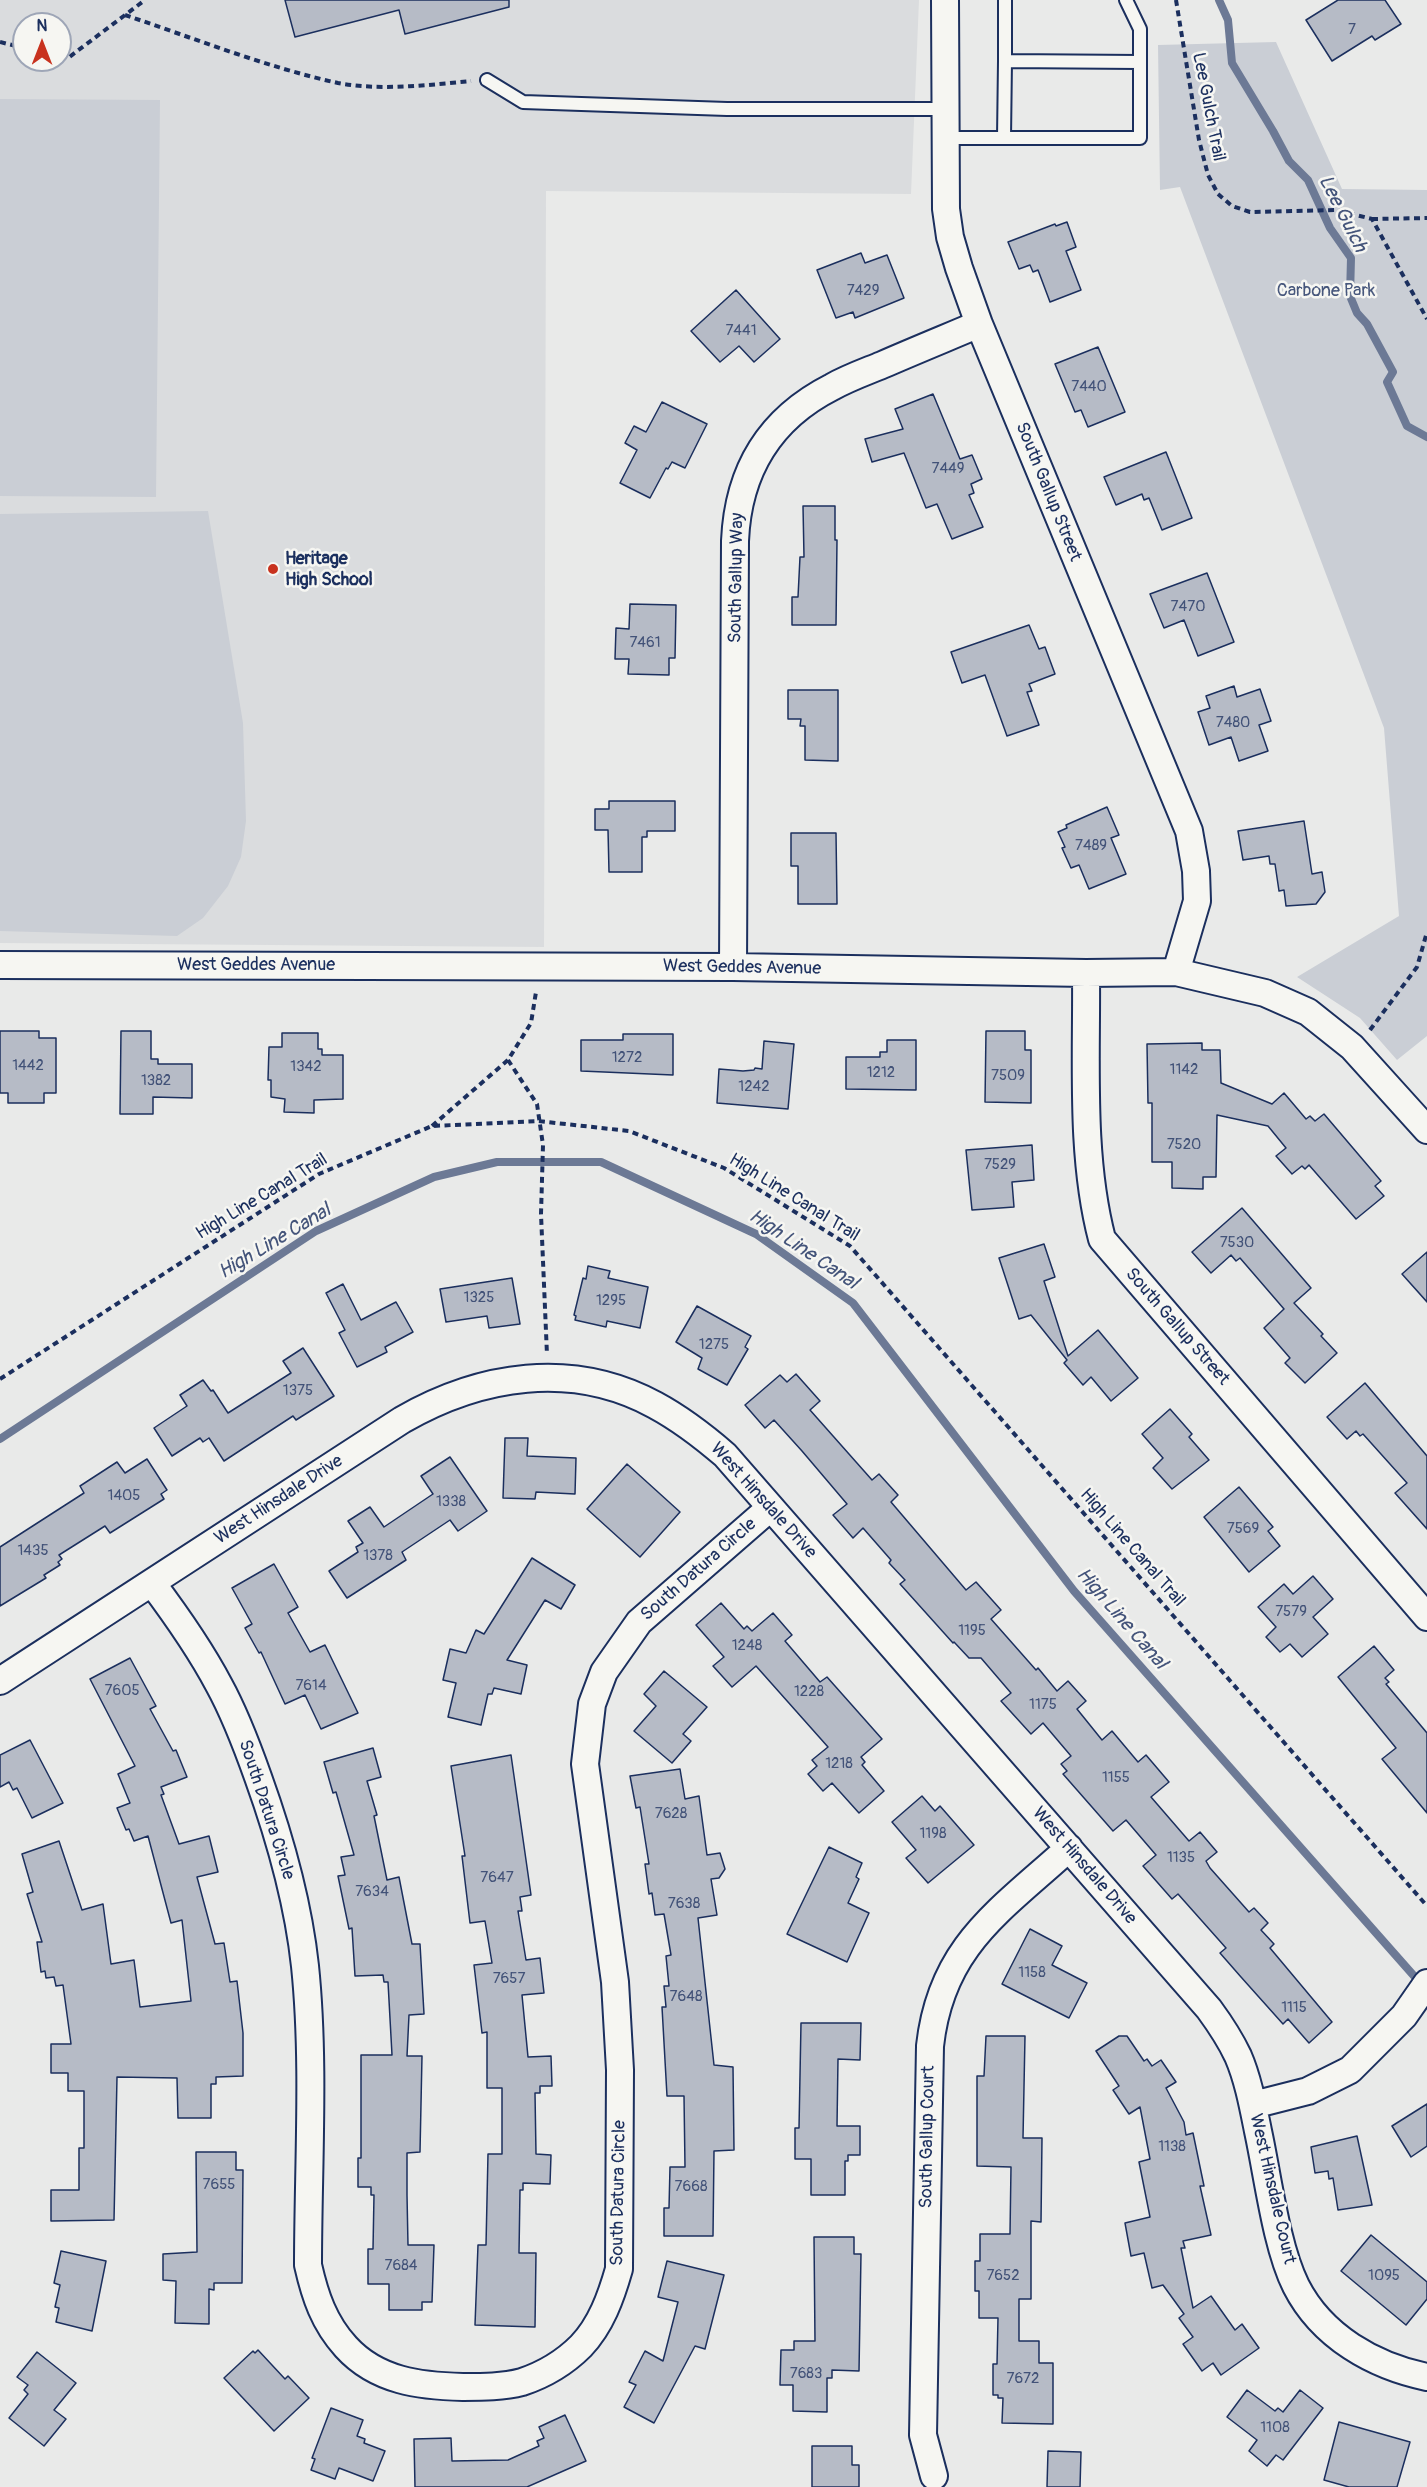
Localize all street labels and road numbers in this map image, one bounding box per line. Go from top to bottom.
street label: Lee Gulch Trail [1187,51,1229,163]
street label: South Gallup Street [1010,419,1086,565]
street label: South Gallup Way [725,513,749,643]
street label: West Geddes Avenue [177,954,335,976]
street label: West Geddes Avenue [663,956,821,980]
street label: High Line Canal Trail [192,1149,332,1245]
street label: High Line Canal Trail [725,1149,863,1247]
street label: South Gallup Street [1120,1264,1234,1390]
street label: West Hinsdale Drive [705,1439,821,1563]
street label: West Hinsdale Drive [211,1451,347,1549]
street label: High Line Canal Trail [1075,1484,1189,1612]
street label: South Datura Circle [637,1514,761,1626]
street label: South Datura Circle [233,1737,299,1883]
street label: West Hinsdale Drive [1027,1803,1141,1929]
street label: South Gallup Court [916,2065,940,2209]
street label: West Hinsdale Court [1244,2112,1300,2266]
street label: South Datura Circle [607,2120,631,2266]

